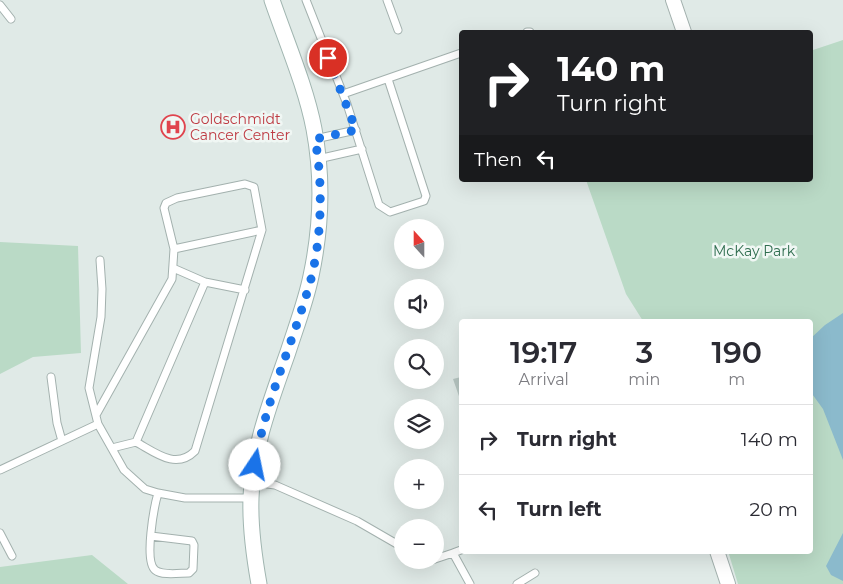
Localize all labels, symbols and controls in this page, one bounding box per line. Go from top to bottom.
pin [307,37,349,79]
icon: arrive [314,44,342,72]
text: 140 m [557,47,665,90]
icon: right [474,50,539,115]
text: Turn right [557,90,667,117]
place label: Goldschmidt Cancer Center [190,110,290,144]
hospital icon: Goldschmidt Cancer Center [160,114,186,140]
icon: left [532,145,560,173]
text: Then [474,148,522,171]
north arrow [394,219,444,269]
map controls [394,219,444,569]
park label: McKay Park [713,242,796,260]
button: sound [394,279,444,329]
text: 19:17 [510,334,577,371]
text: 3 [636,334,653,371]
text: 190 [711,334,762,371]
button: search [394,339,444,389]
text: Arrival [518,370,569,389]
text: min [628,370,660,389]
text: m [728,370,745,389]
button: layers [394,399,444,449]
icon: right [474,426,502,454]
text: Turn right [517,428,617,451]
text: 140 m [741,428,798,451]
position arrow [228,438,280,490]
button: + [394,459,444,509]
icon: left [474,496,502,524]
text: Turn left [517,498,602,521]
text: 20 m [750,498,798,521]
button: − [394,519,444,569]

